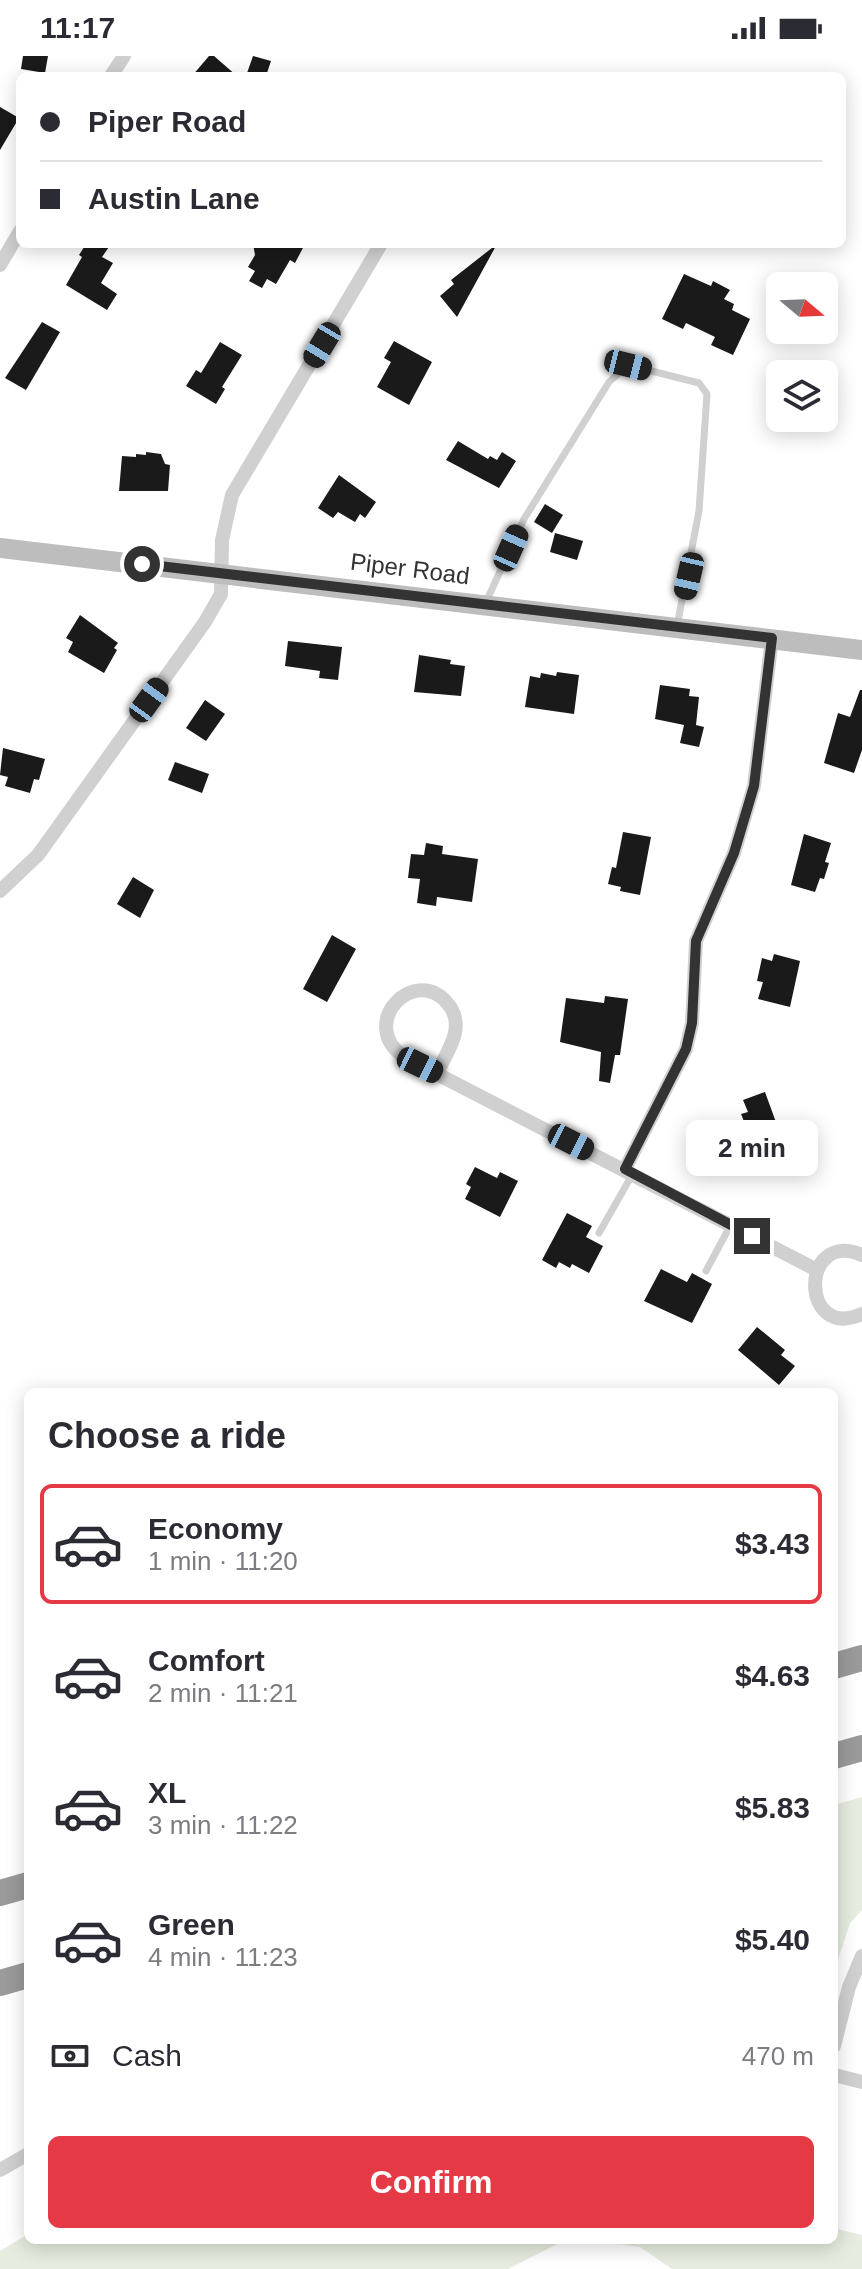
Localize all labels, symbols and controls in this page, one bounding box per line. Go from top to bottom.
text: 11:17 [40,11,115,44]
text: Piper Road [88,105,246,138]
text: Austin Lane [88,182,260,215]
north arrow [766,272,838,344]
map controls [766,272,838,432]
car [299,318,345,372]
car [602,348,654,382]
button: layers [766,360,838,432]
car [490,521,532,575]
route start [124,546,160,582]
street label: Piper Road [349,548,471,589]
car [672,550,706,602]
car [125,674,173,726]
car [393,1044,447,1086]
car [544,1120,598,1164]
callout: 2 min [686,1120,818,1176]
text: 2 min [718,1133,786,1163]
route end [734,1218,770,1254]
text: Choose a ride [48,1415,286,1456]
icon: car [52,1508,124,1580]
text: Economy [148,1512,283,1545]
text: $3.43 [735,1527,810,1560]
text: 1 min · 11:20 [148,1546,298,1576]
icon: car [52,1640,124,1712]
text: Comfort [148,1644,265,1677]
text: $4.63 [735,1659,810,1692]
text: 2 min · 11:21 [148,1678,298,1708]
icon: car [52,1772,124,1844]
text: XL [148,1776,186,1809]
text: $5.83 [735,1791,810,1824]
text: 3 min · 11:22 [148,1810,298,1840]
icon: car [52,1904,124,1976]
text: Green [148,1908,235,1941]
text: $5.40 [735,1923,810,1956]
text: 4 min · 11:23 [148,1942,298,1972]
icon: cash [48,2034,92,2078]
text: Cash [112,2039,182,2072]
text: 470 m [742,2041,814,2071]
button: Confirm [48,2136,814,2228]

